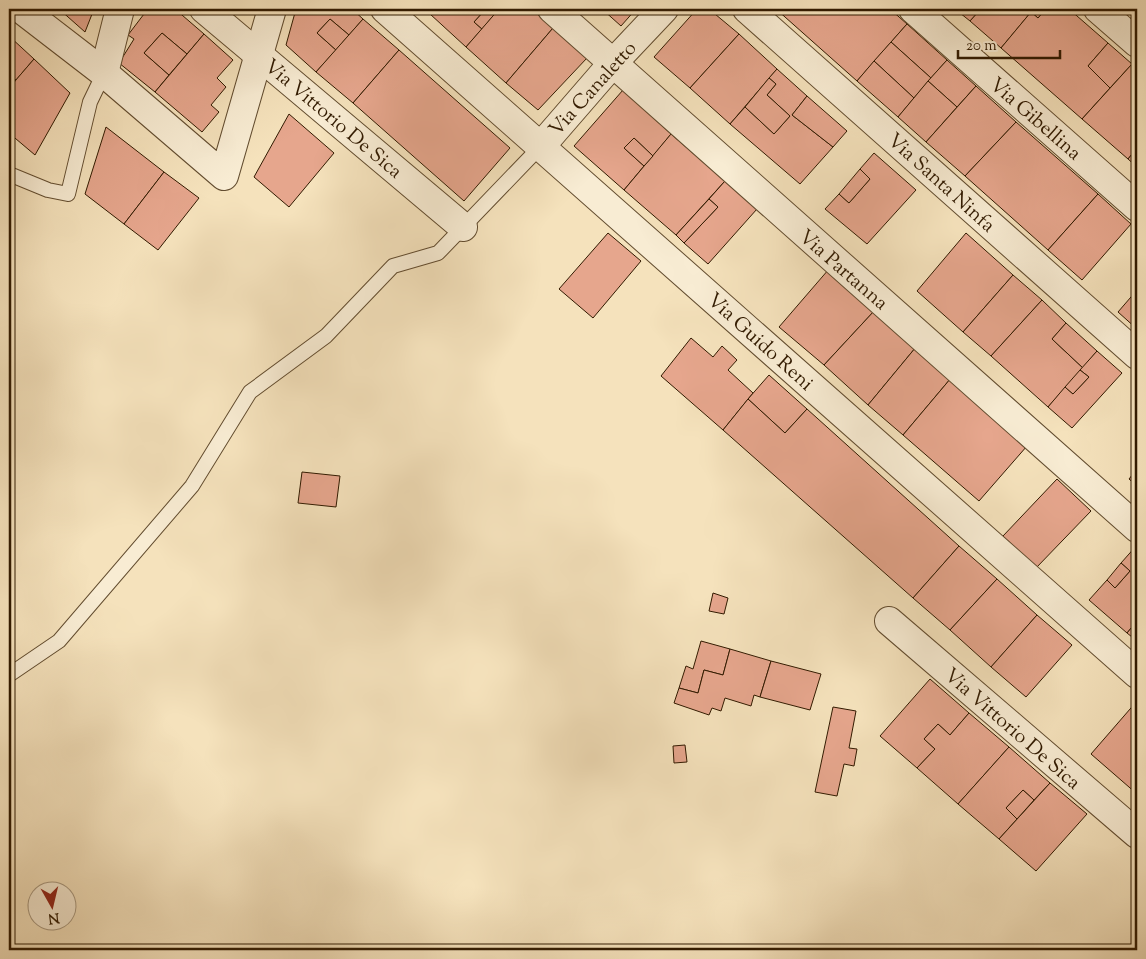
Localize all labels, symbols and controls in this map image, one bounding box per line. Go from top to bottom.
scale bar [958,28,1061,60]
street label: Via Canaletto [543,36,645,144]
text: 20 m [966,36,997,57]
street label: Via Vittorio De Sica [257,53,408,187]
street label: Via Gibellina [982,72,1087,168]
street label: Via Santa Ninfa [880,127,1001,240]
street label: Via Partanna [791,224,894,318]
street label: Via Guido Reni [700,287,819,399]
street label: Via Vittorio De Sica [937,662,1086,797]
north arrow [28,882,78,932]
text: N [47,906,60,928]

